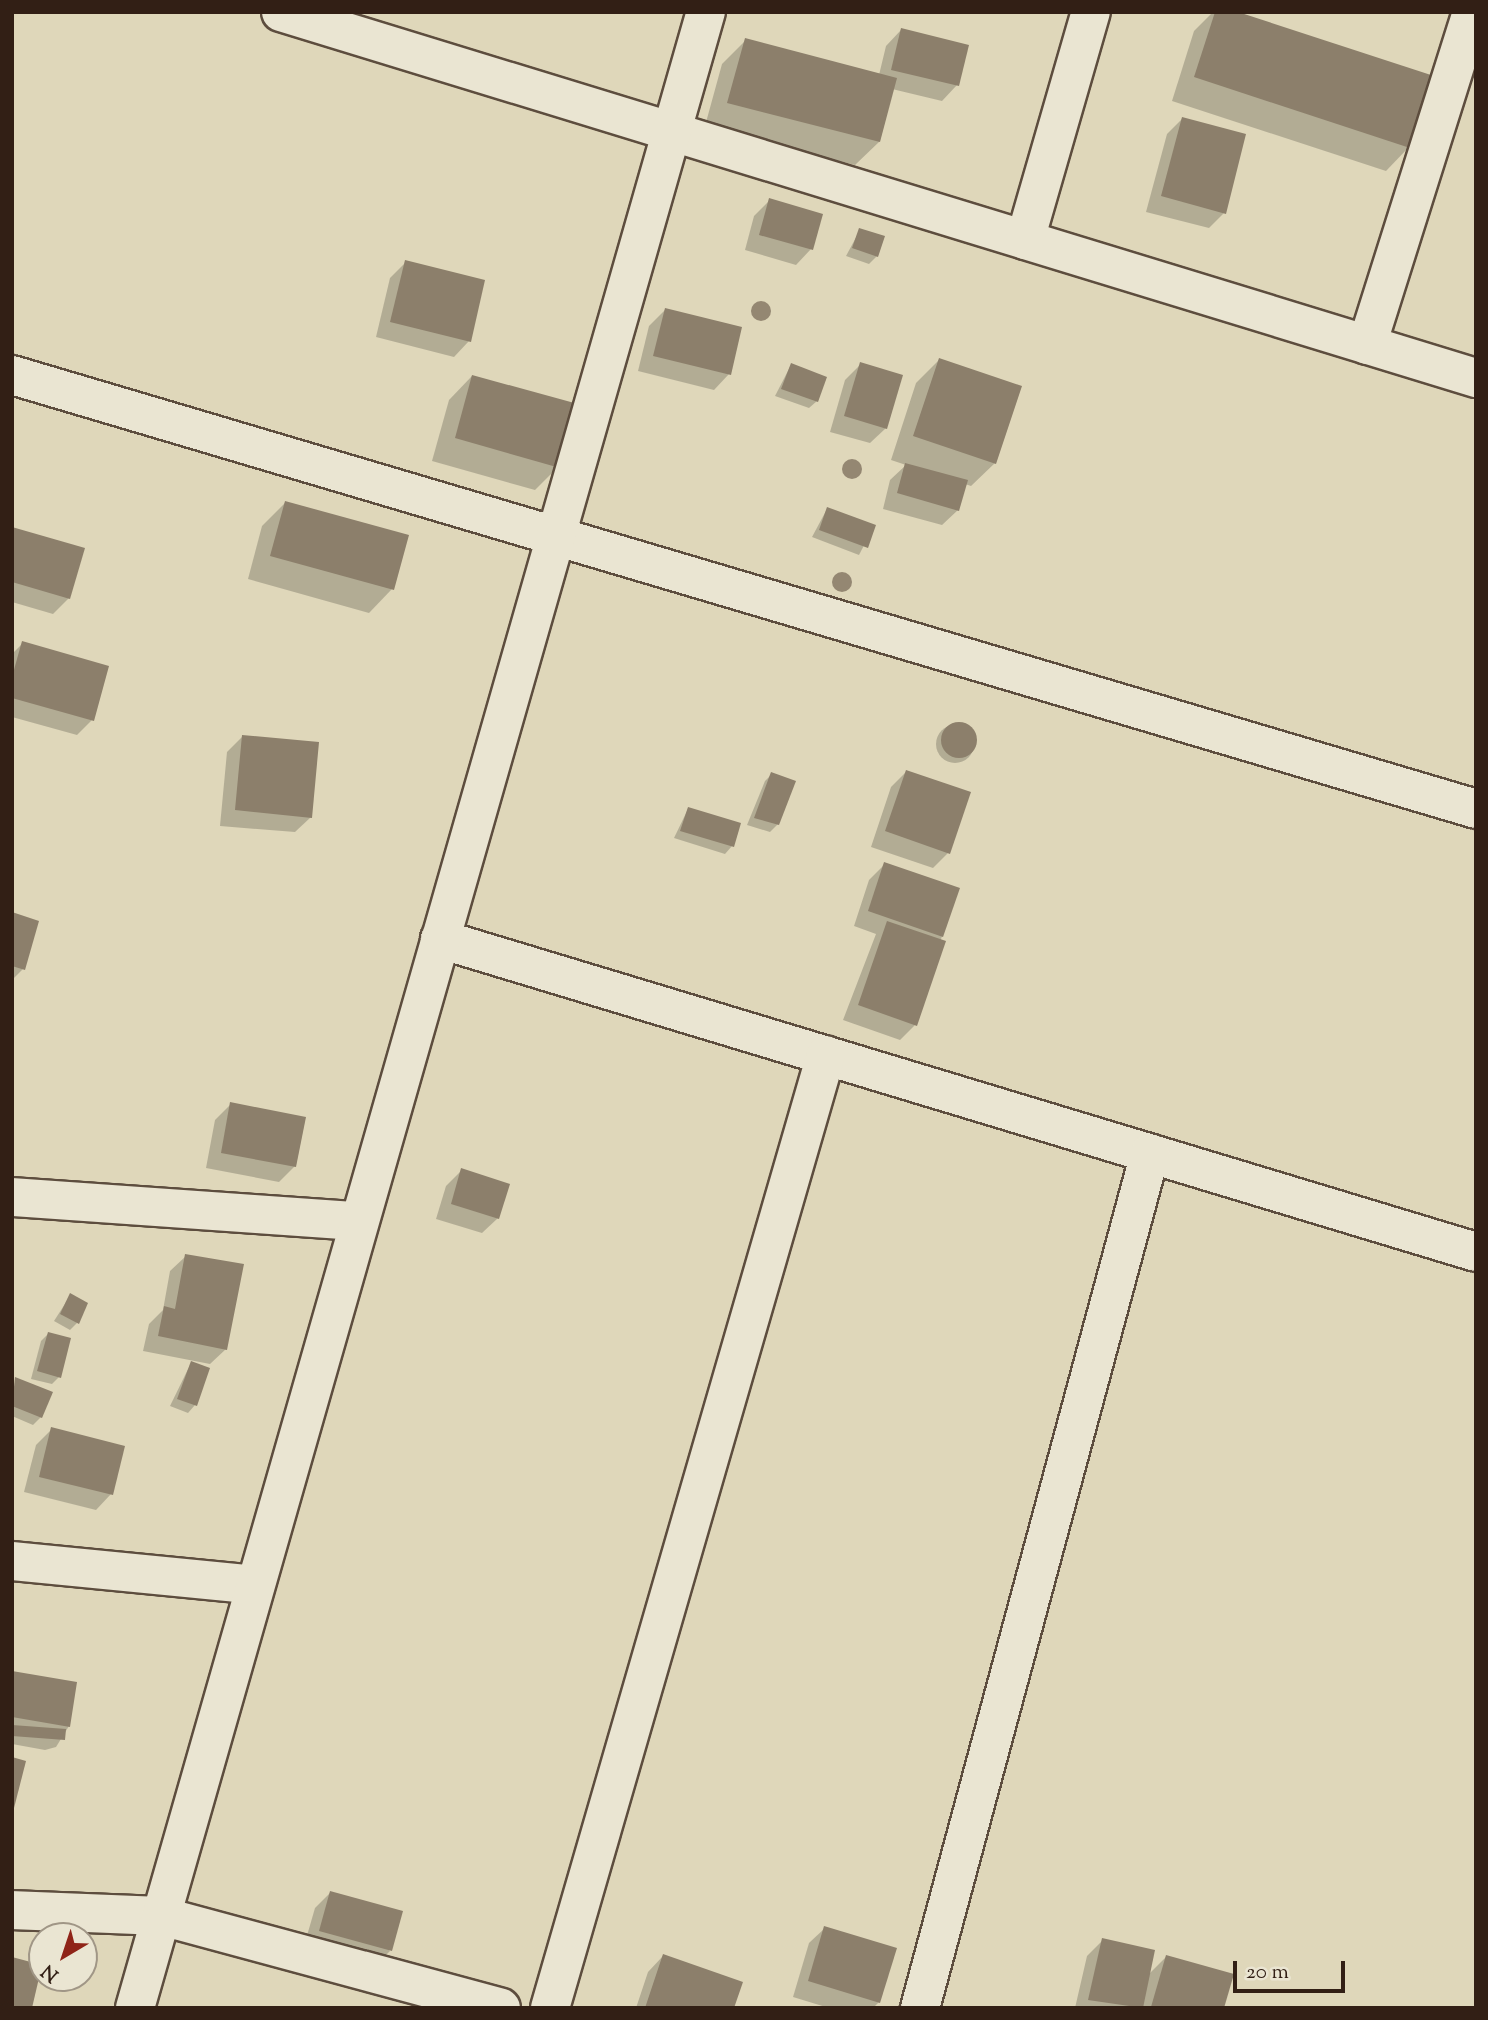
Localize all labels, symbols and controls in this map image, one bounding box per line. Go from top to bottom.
north arrow [28,1922,98,1992]
scale bar [1236,1946,1348,1990]
text: N [36,1957,65,1987]
text: 20 m [1246,1958,1289,1988]

